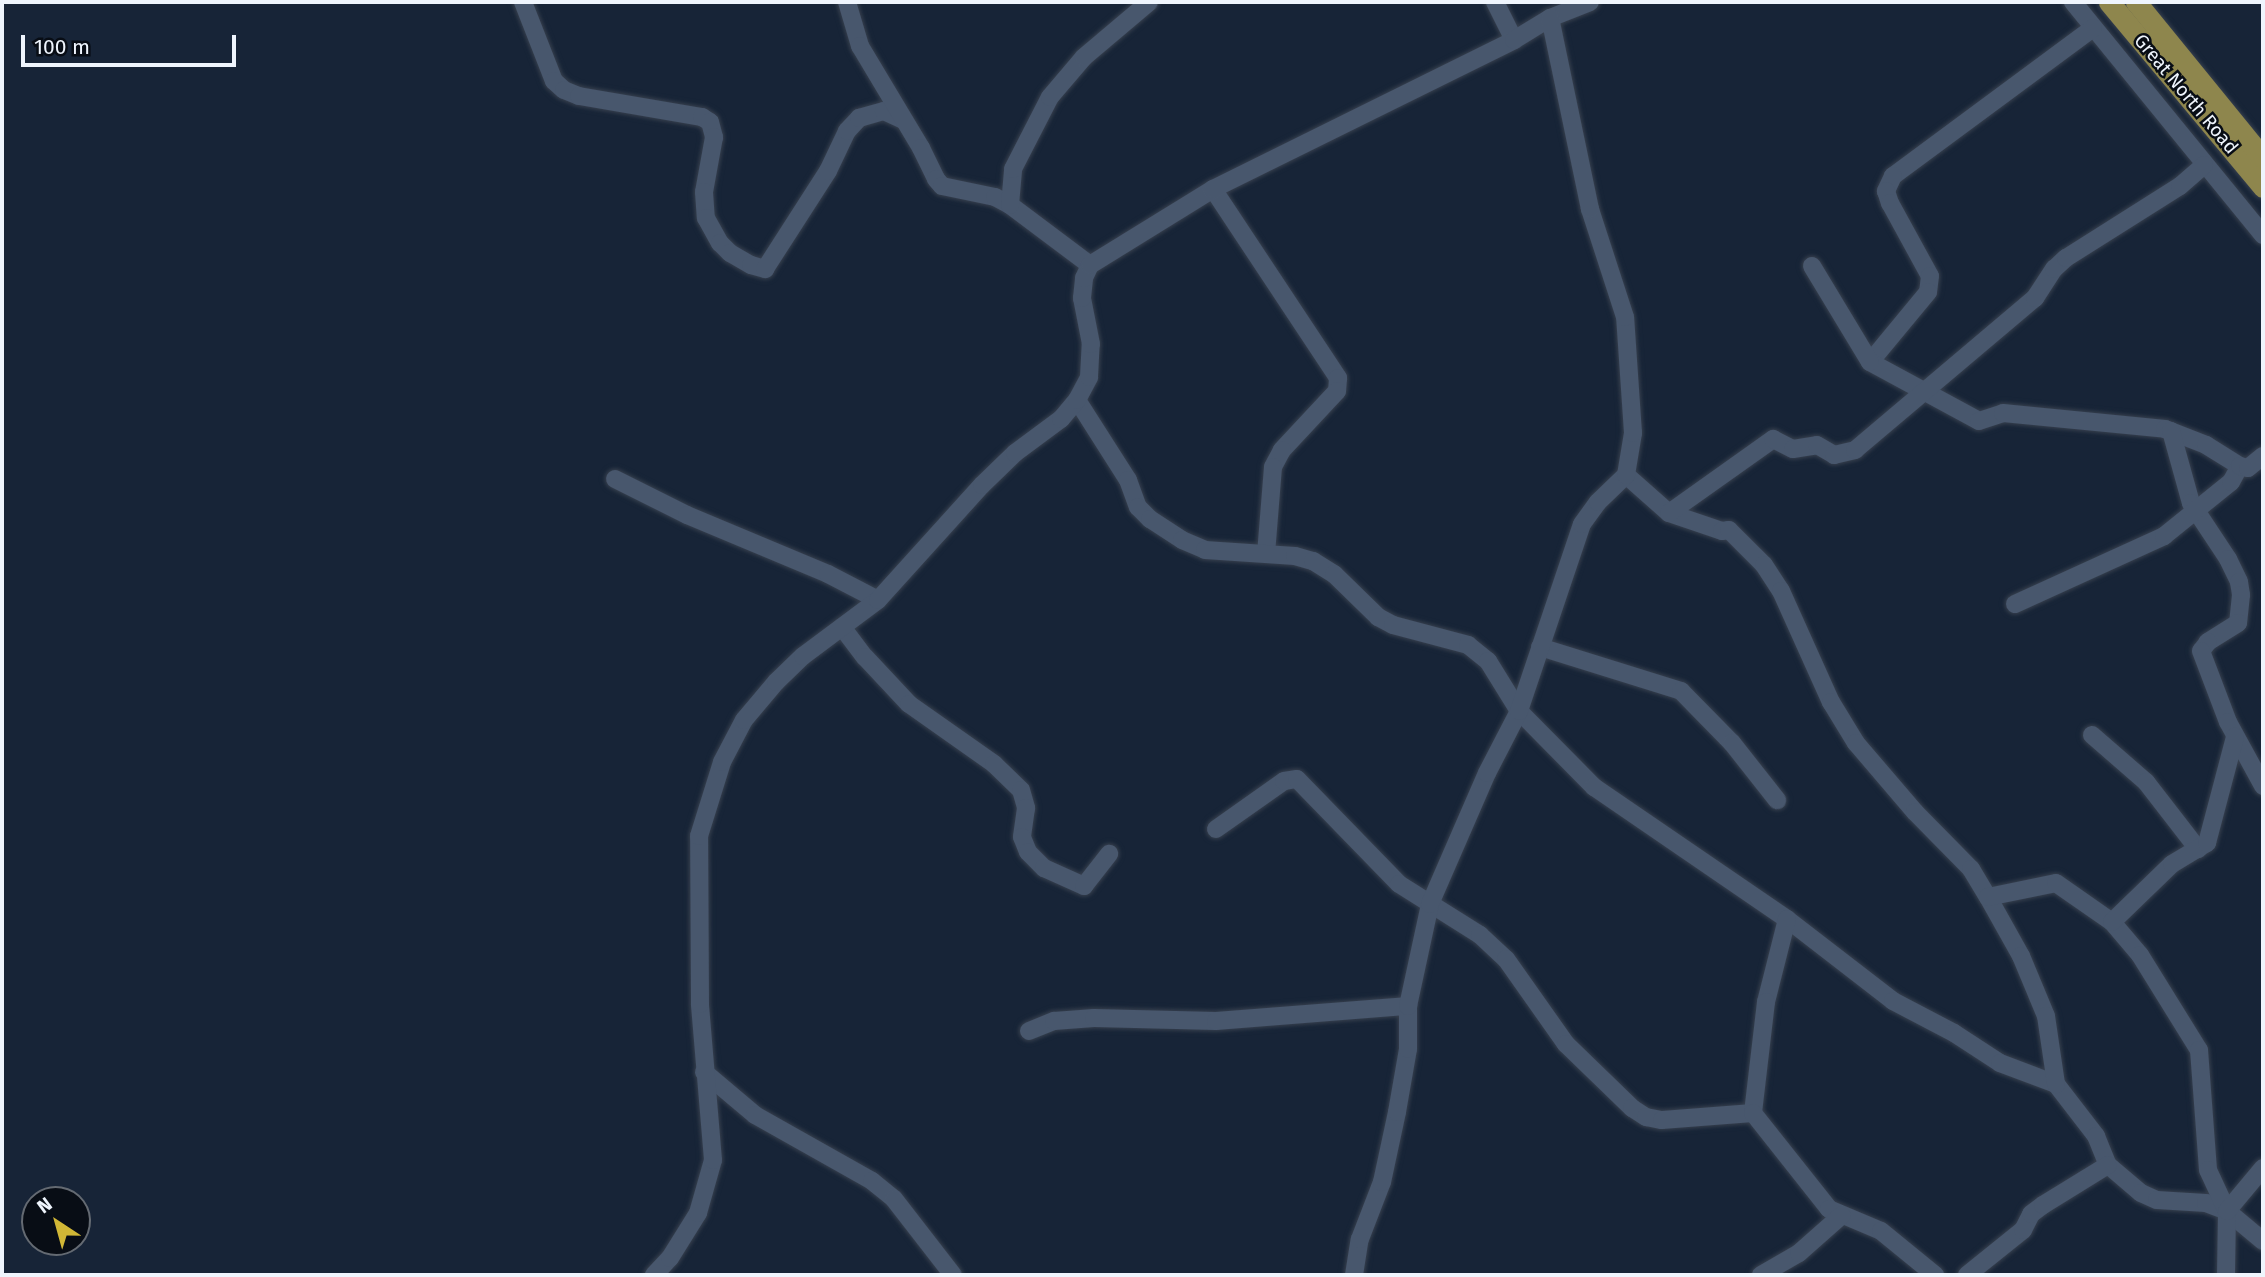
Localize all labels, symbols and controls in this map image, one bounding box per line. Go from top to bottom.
scale bar [24,21,240,65]
street label: Great North Road [2129,29,2243,159]
text: 100 m [34,34,90,60]
north arrow [21,1186,91,1256]
text: N [33,1192,56,1218]

